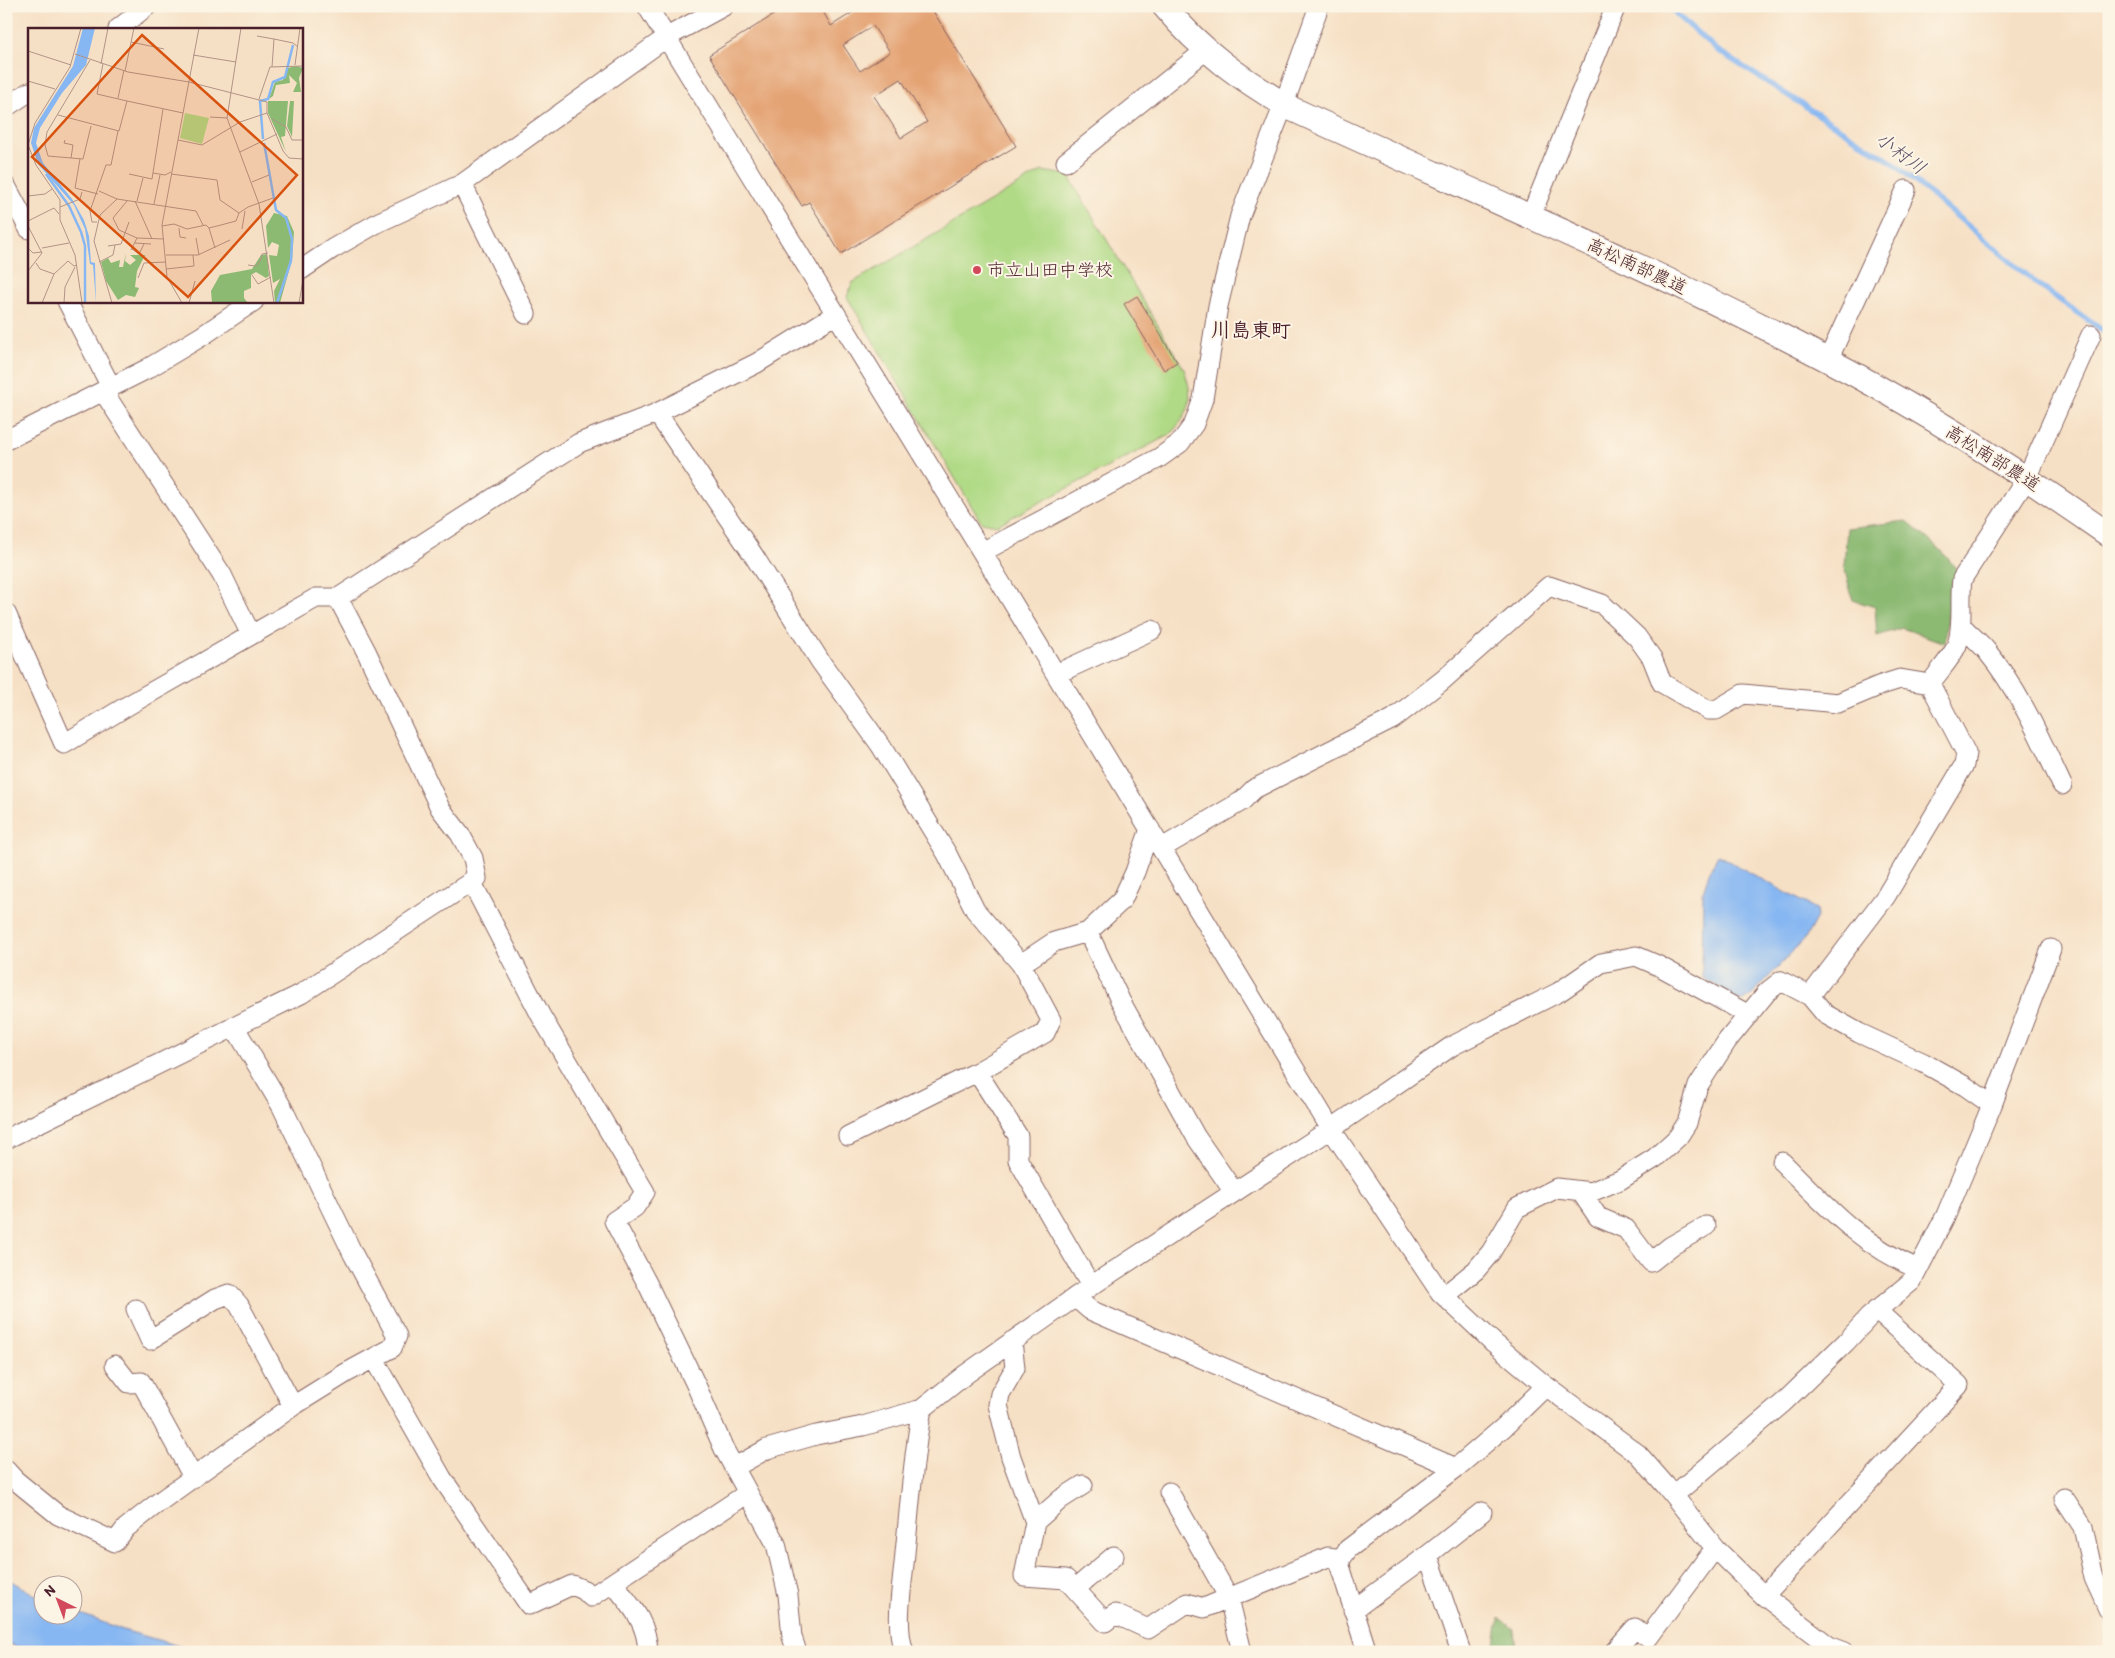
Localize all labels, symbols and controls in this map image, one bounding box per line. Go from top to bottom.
inset map [28,28,302,302]
water label: 小村川 [1871,127,1931,179]
street label: 高松南部農道 [1583,233,1691,299]
place label: 市立山田中学校 [987,259,1113,281]
marker: 市立山田中学校 [971,264,983,276]
district label: 川島東町 [1211,318,1291,342]
street label: 高松南部農道 [1941,420,2045,496]
north arrow [32,1576,82,1626]
text: N [40,1581,59,1600]

